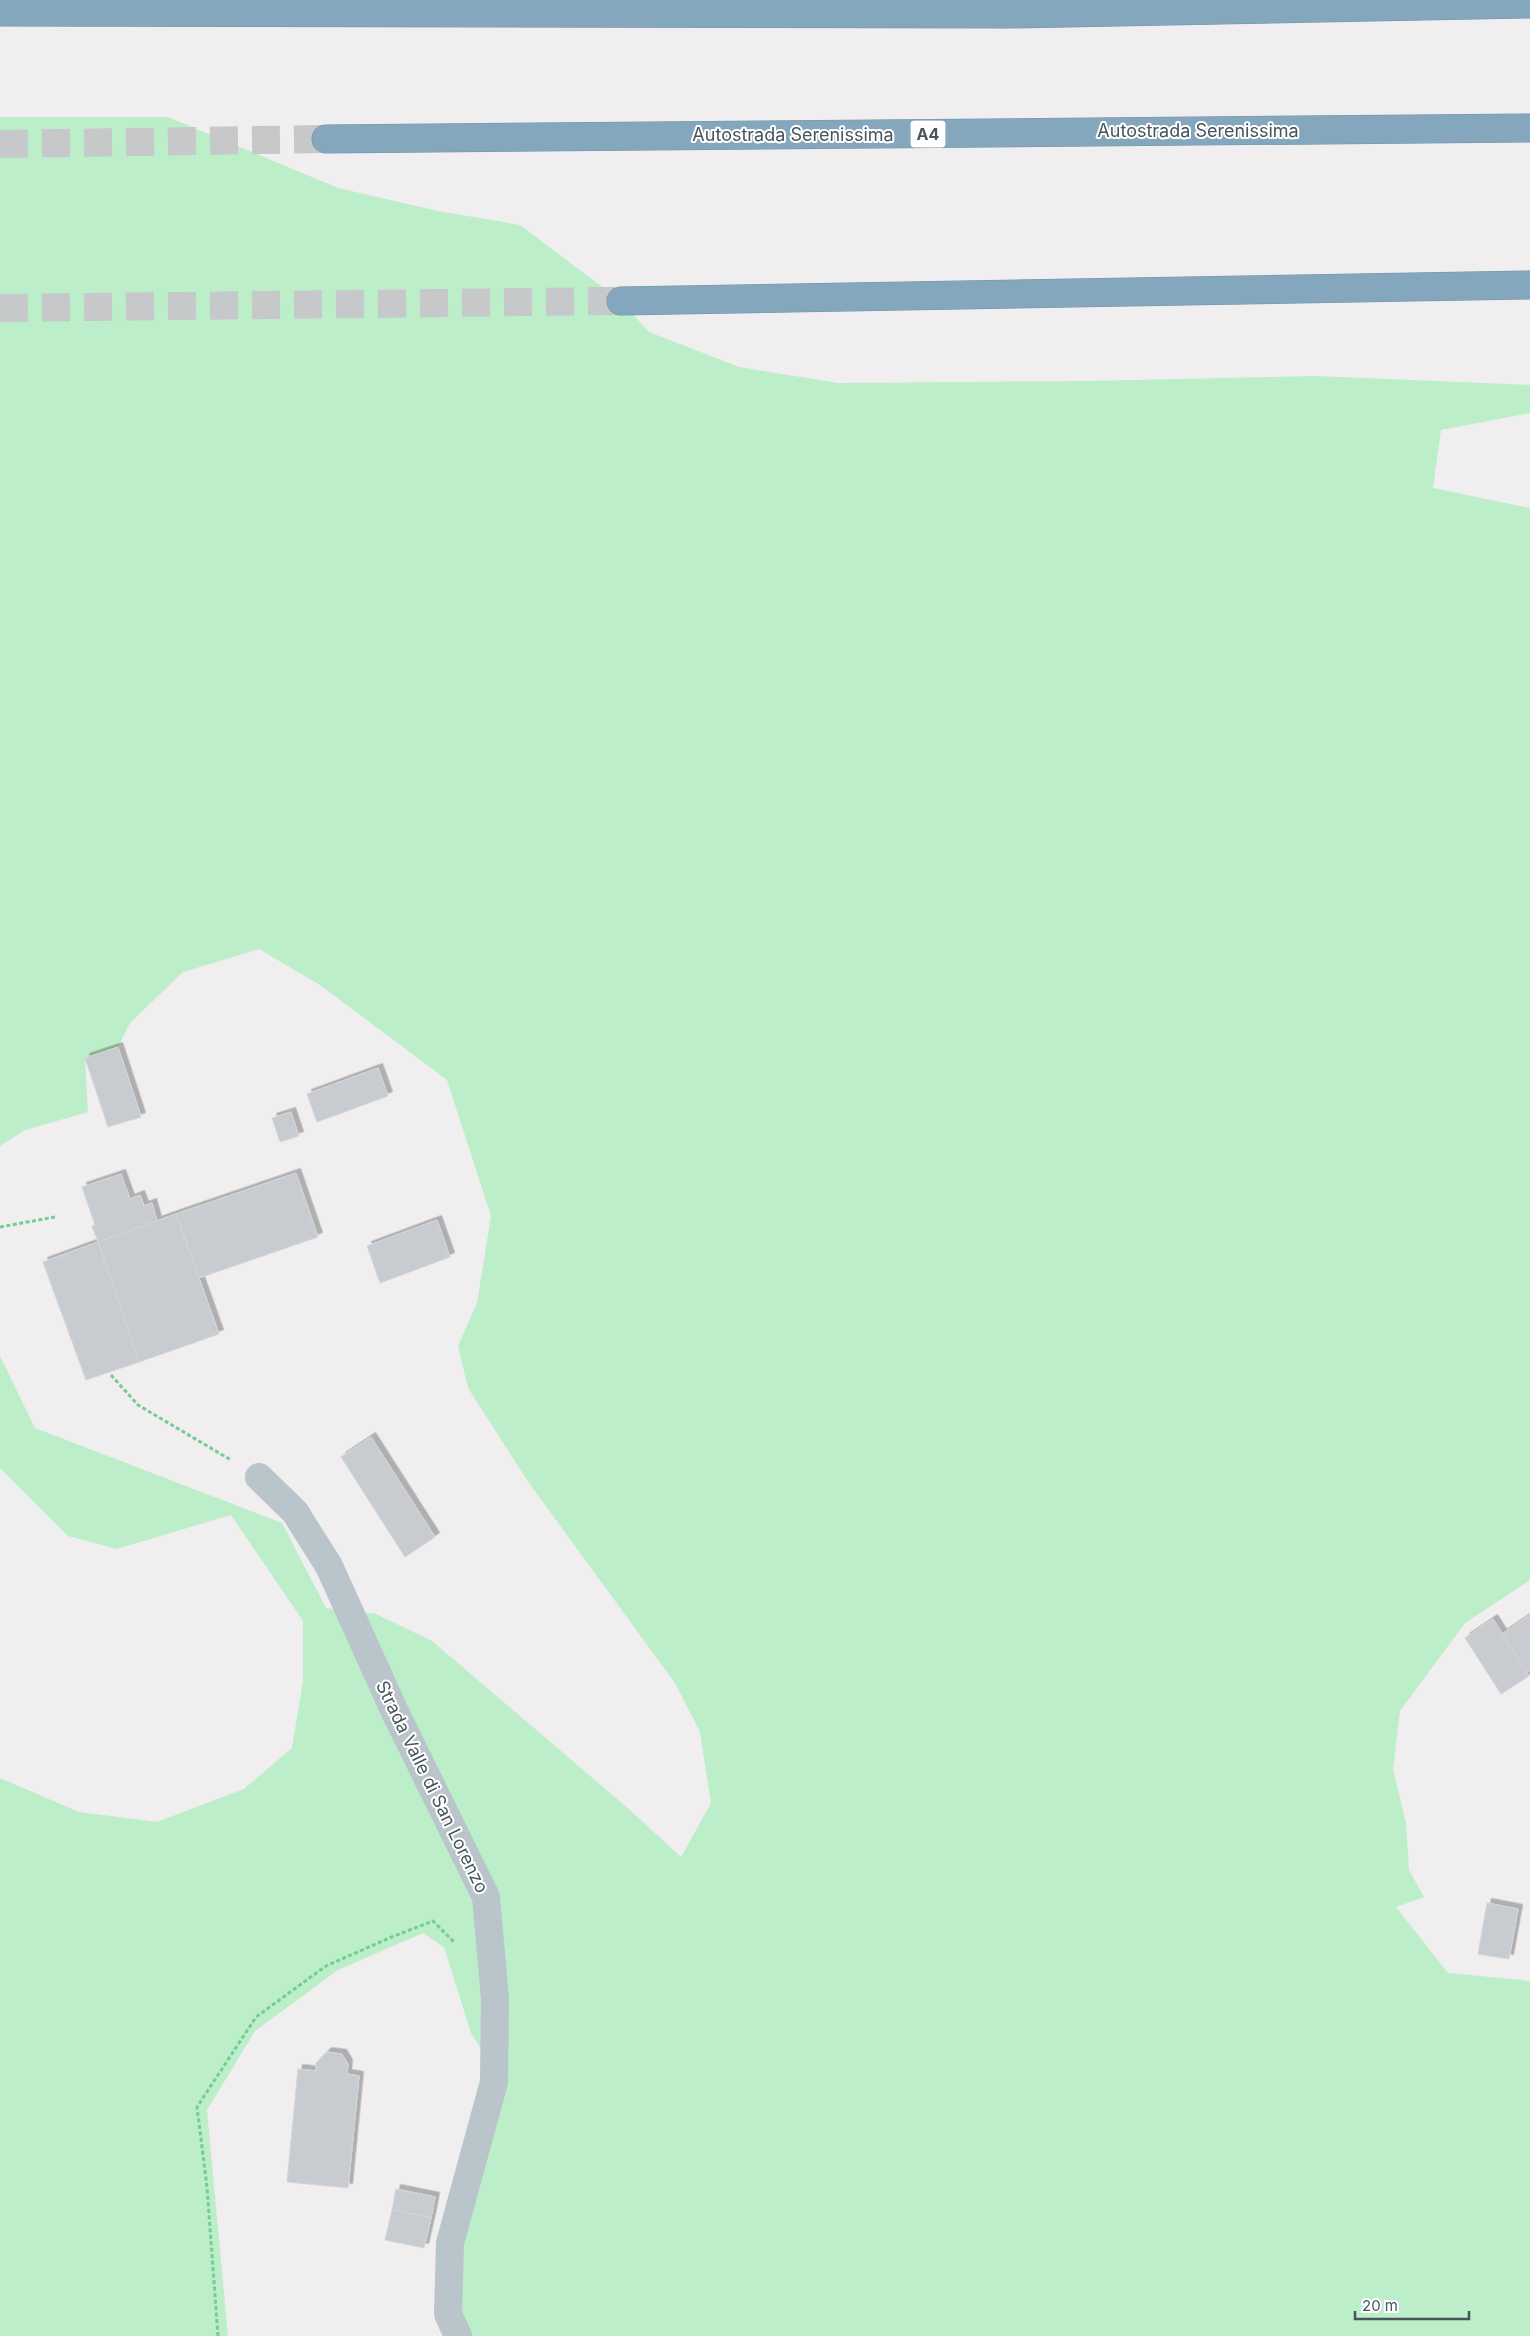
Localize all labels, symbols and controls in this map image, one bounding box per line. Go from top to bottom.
road number: A4 [910,120,946,148]
street label: Autostrada Serenissima [1097,120,1299,141]
street label: Autostrada Serenissima [692,124,894,145]
street label: Strada Valle di San Lorenzo [372,1677,493,1896]
scale bar [1355,2288,1469,2320]
text: 20 m [1362,2296,1398,2315]

